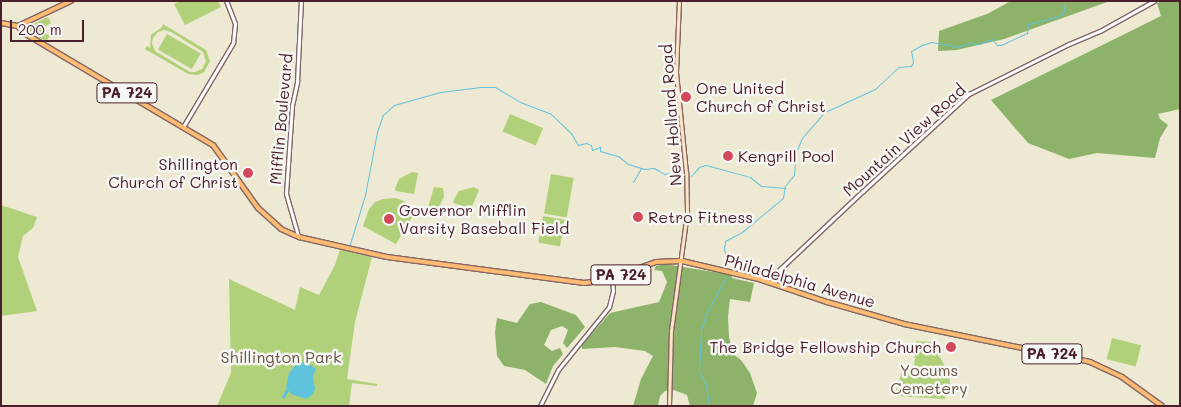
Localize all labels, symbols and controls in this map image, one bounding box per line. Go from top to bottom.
scale bar [12,10,86,42]
text: 200 m [18,19,62,39]
street label: New Holland Road [656,43,686,187]
street label: Mifflin Boulevard [266,53,296,185]
place label: One United Church of Christ [696,78,826,116]
road number: PA 724 [96,80,158,106]
street label: Mountain View Road [839,80,969,200]
marker: One United Church of Christ [680,91,692,103]
place label: Kengrill Pool [738,146,835,166]
marker: Kengrill Pool [722,150,734,162]
place label: Shillington Church of Christ [108,154,238,192]
marker: Shillington Church of Christ [242,167,254,179]
place label: Governor Mifflin Varsity Baseball Field [399,200,569,238]
place label: Retro Fitness [648,207,753,227]
marker: Retro Fitness [632,211,644,223]
marker: Governor Mifflin Varsity Baseball Field [383,213,395,225]
street label: Philadelphia Avenue [722,250,878,312]
road number: PA 724 [590,262,652,288]
place label: The Bridge Fellowship Church [710,337,941,357]
marker: The Bridge Fellowship Church [945,341,957,353]
road number: PA 724 [1021,342,1083,366]
park label: Shillington Park [221,347,341,367]
park label: Yocums Cemetery [890,360,968,398]

